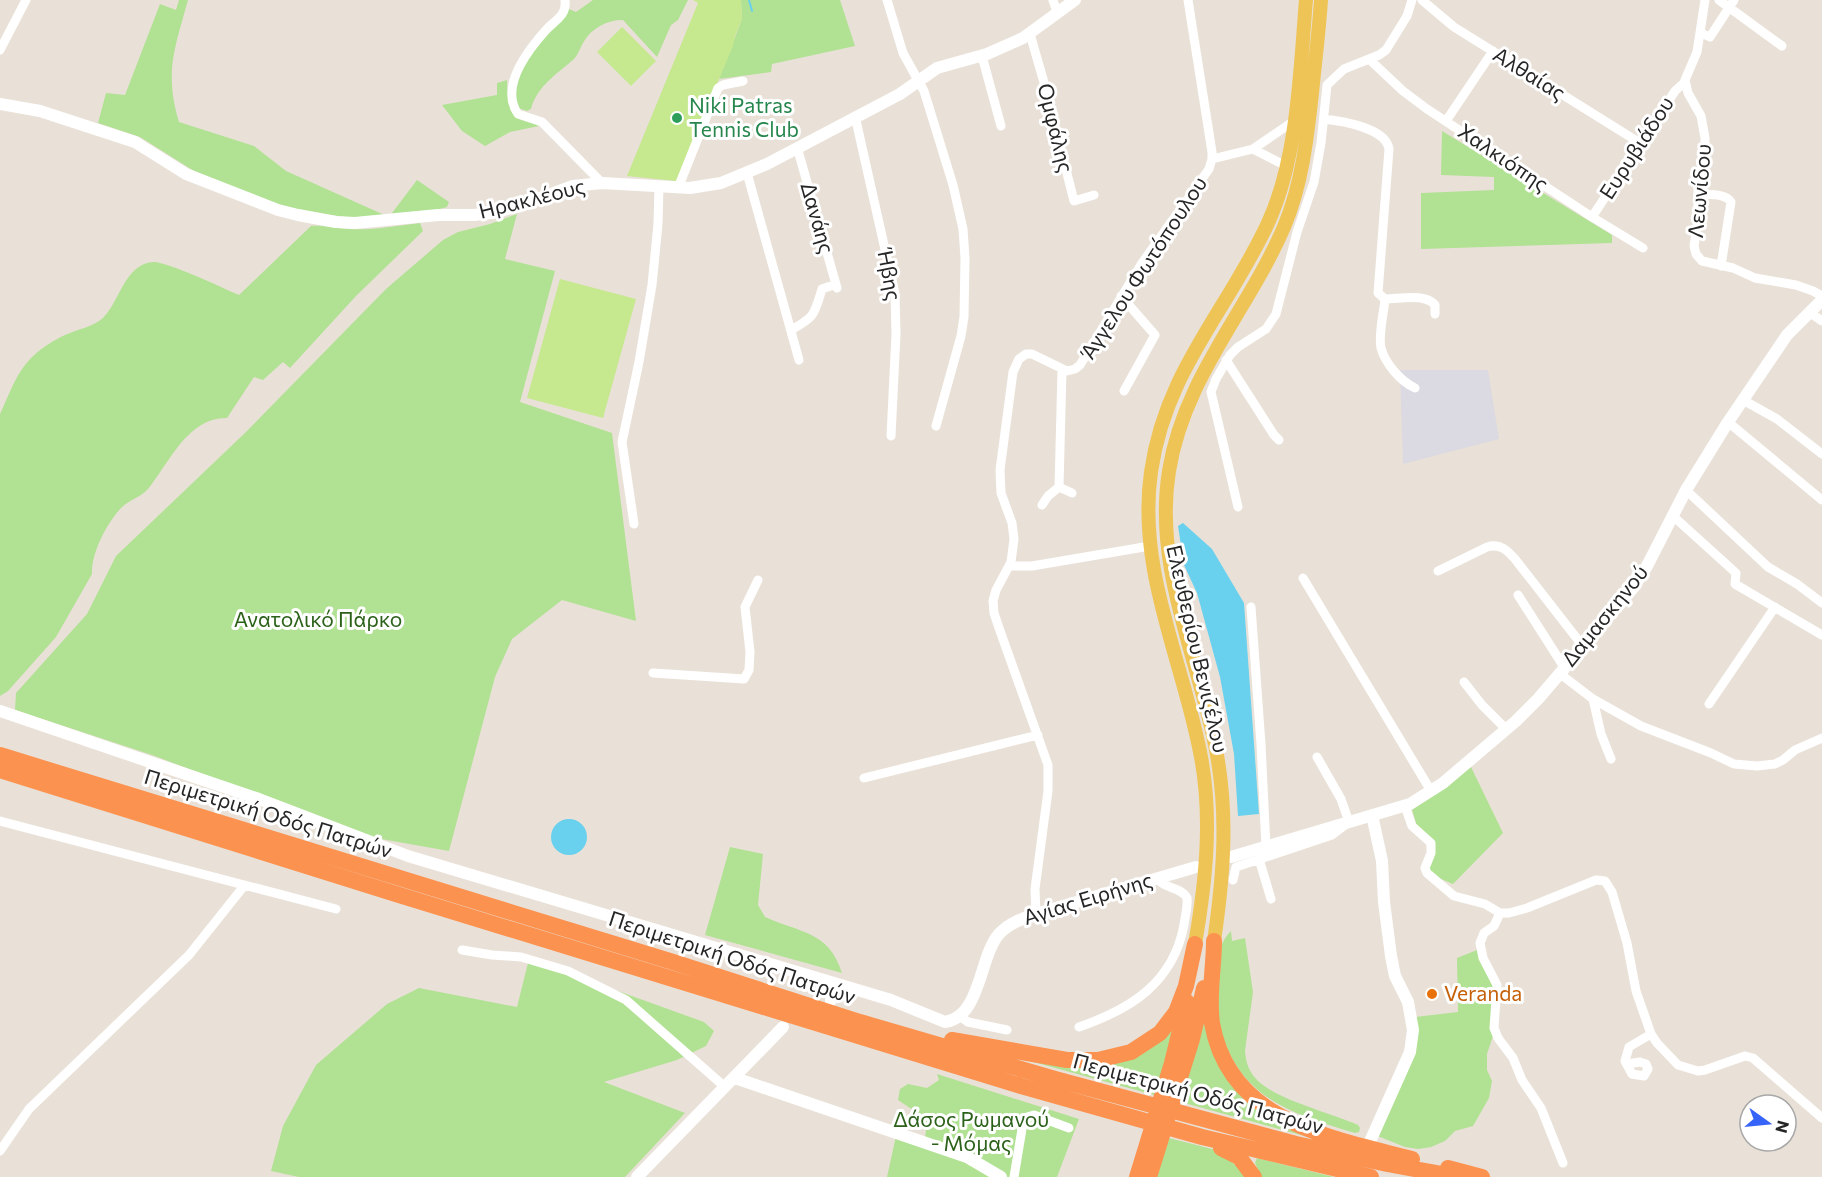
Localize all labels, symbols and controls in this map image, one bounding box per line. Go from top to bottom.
street label: Αλθαίας [1489,41,1570,105]
street label: Ομφάλης [1033,81,1080,175]
street label: Ευρυβιάδου [1593,91,1678,203]
place label: Niki Patras Tennis Club [689,92,799,141]
marker: Niki Patras Tennis Club [670,111,684,125]
street label: Χαλκιόπης [1454,118,1554,196]
street label: Λεωνίδου [1682,143,1715,239]
street label: Άγγελου Φωτόπουλου [1074,171,1211,364]
street label: Ηρακλέους [476,172,587,223]
street label: Δανάης [796,179,841,256]
street label: Ήβης [873,245,908,302]
street label: Ελευθερίου Βενιζέλου [1162,542,1235,755]
street label: Δαμασκηνού [1555,559,1652,671]
park label: Ανατολικό Πάρκο [234,606,402,631]
street label: Περιμετρική Οδός Πατρών [141,763,396,862]
street label: Αγίας Ειρήνης [1020,866,1155,929]
street label: Περιμετρική Οδός Πατρών [606,905,859,1008]
place label: Veranda [1444,980,1522,1005]
marker: Veranda [1425,987,1439,1001]
street label: Περιμετρική Οδός Πατρών [1071,1047,1327,1138]
north arrow [1738,1093,1798,1153]
park label: Δάσος Ρωμανού - Μόμας [893,1106,1049,1155]
text: N [1772,1119,1794,1135]

